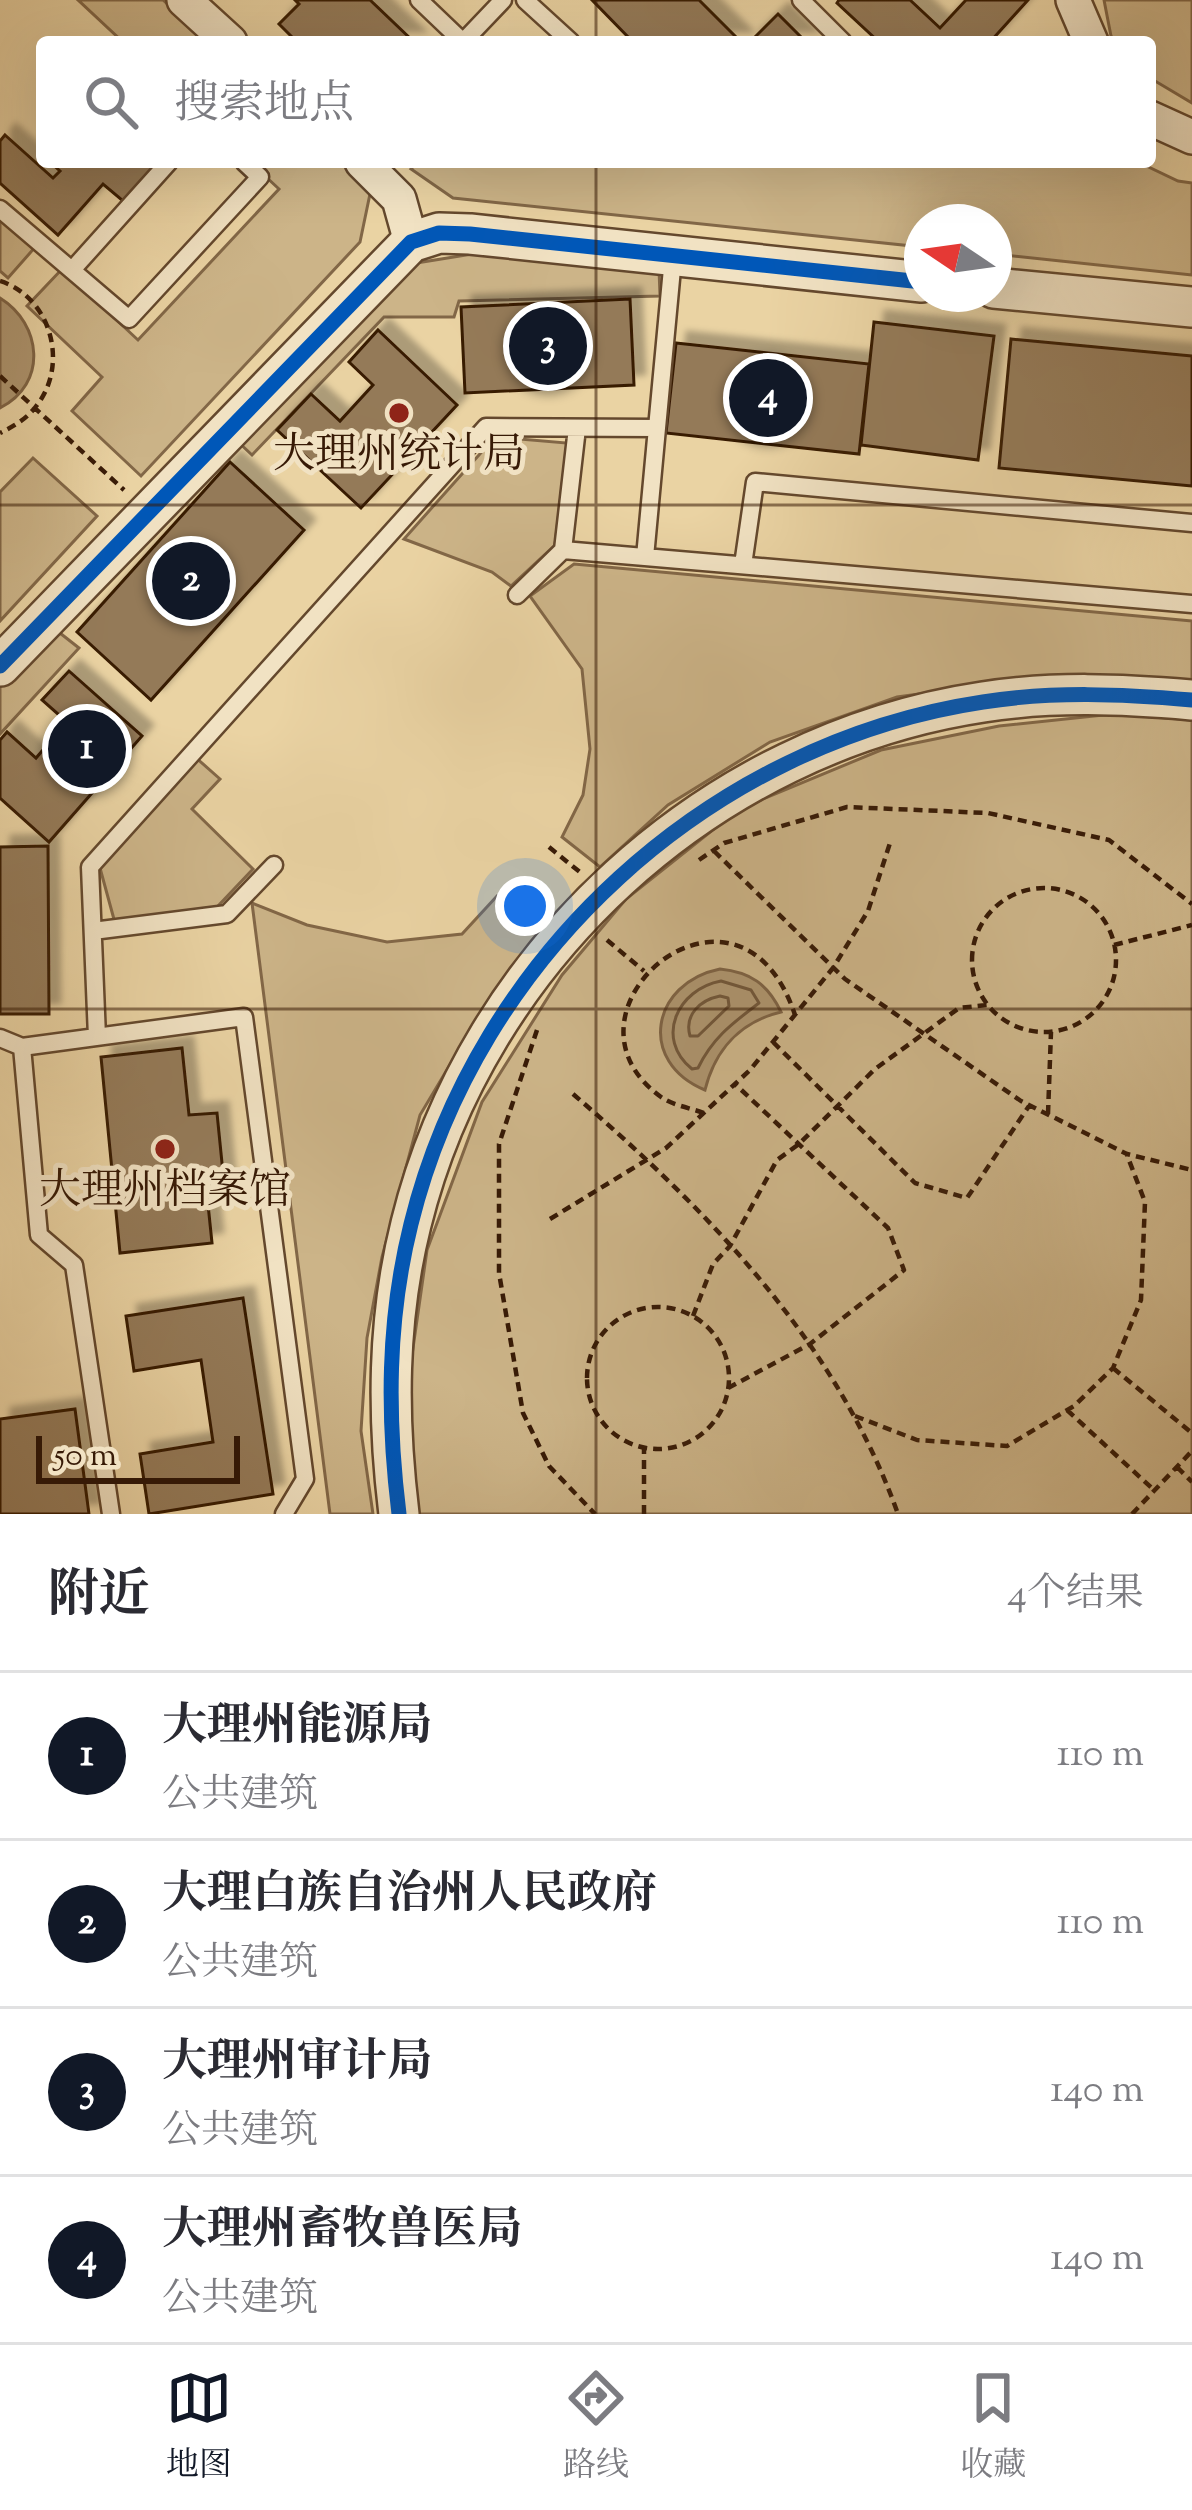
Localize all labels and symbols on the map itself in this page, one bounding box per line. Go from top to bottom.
north arrow [904,204,1012,312]
pin: 3 [509,301,587,391]
pin: 4 [729,353,807,443]
marker: 大理州统计局 [386,400,412,426]
place label: 大理州统计局 [273,427,525,487]
pin: 2 [152,536,230,626]
pin: 1 [48,704,126,794]
your location [495,876,555,936]
marker: 大理州档案馆 [152,1136,178,1162]
place label: 大理州档案馆 [39,1163,291,1223]
scale bar [36,1430,240,1483]

